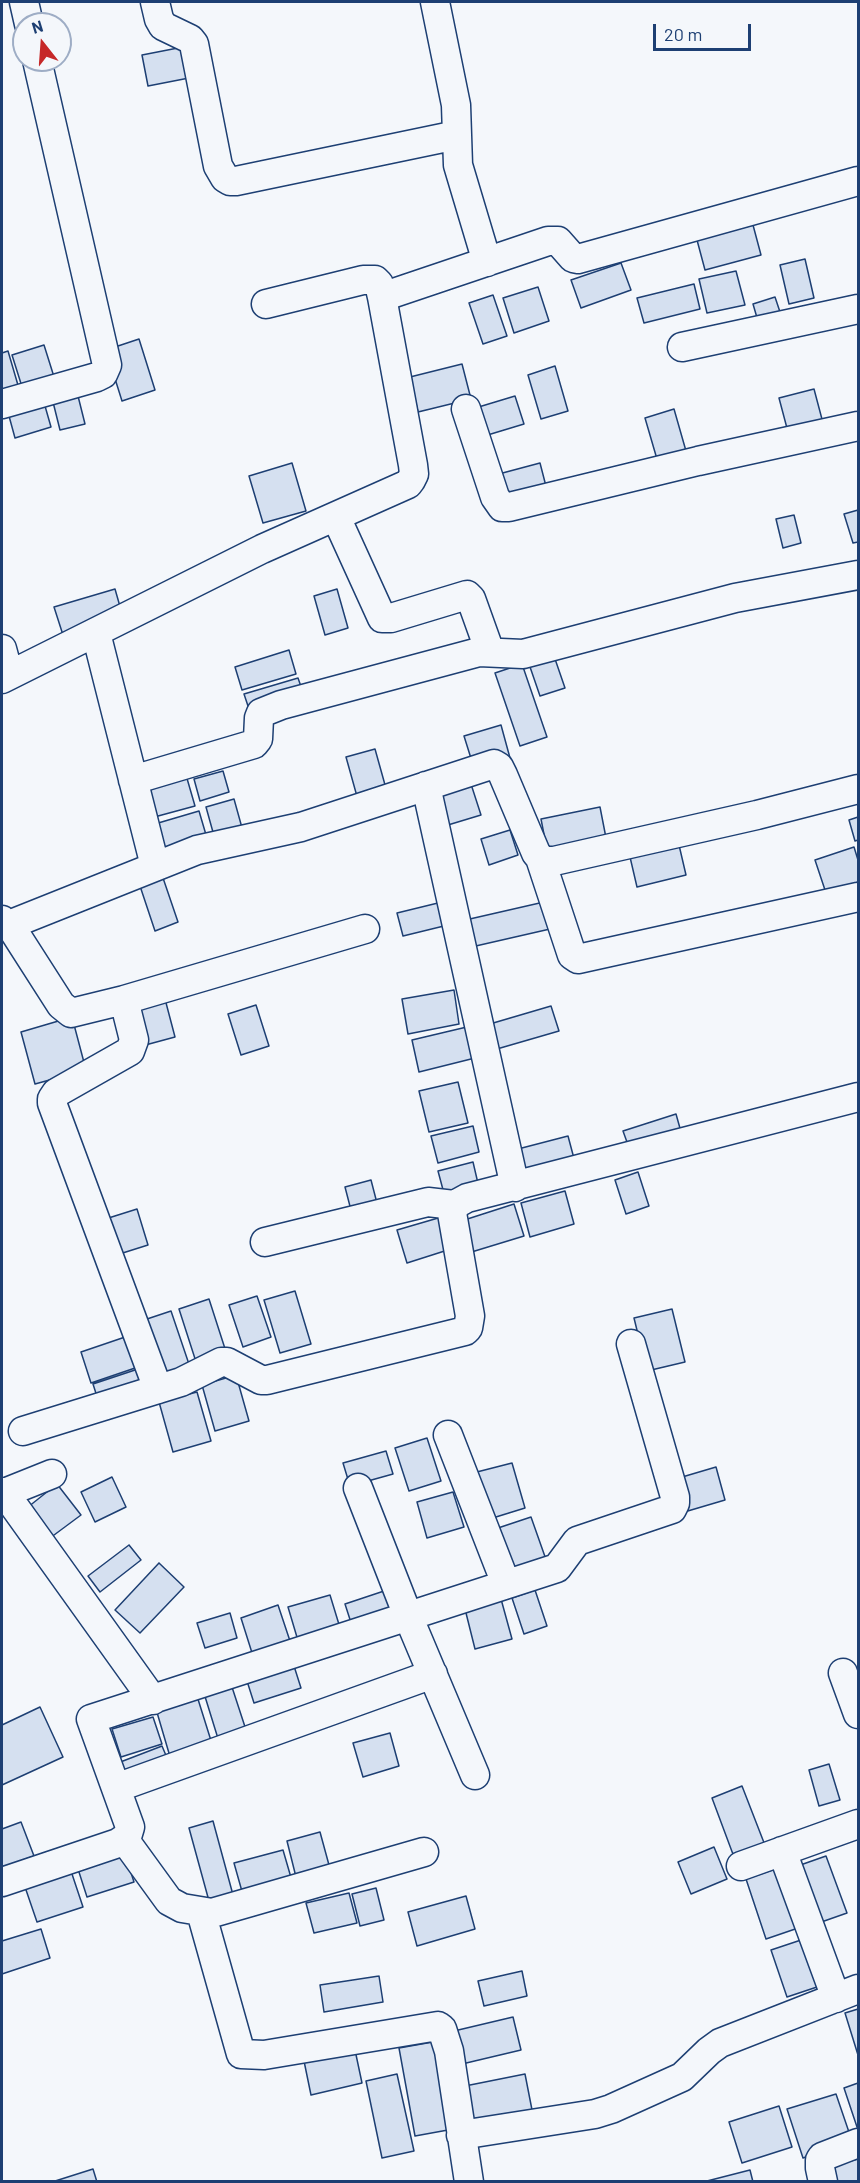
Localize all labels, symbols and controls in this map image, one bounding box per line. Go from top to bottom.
north arrow [12,12,72,72]
scale bar [656,12,754,50]
text: N [29,16,45,37]
text: 20 m [664,23,702,45]

